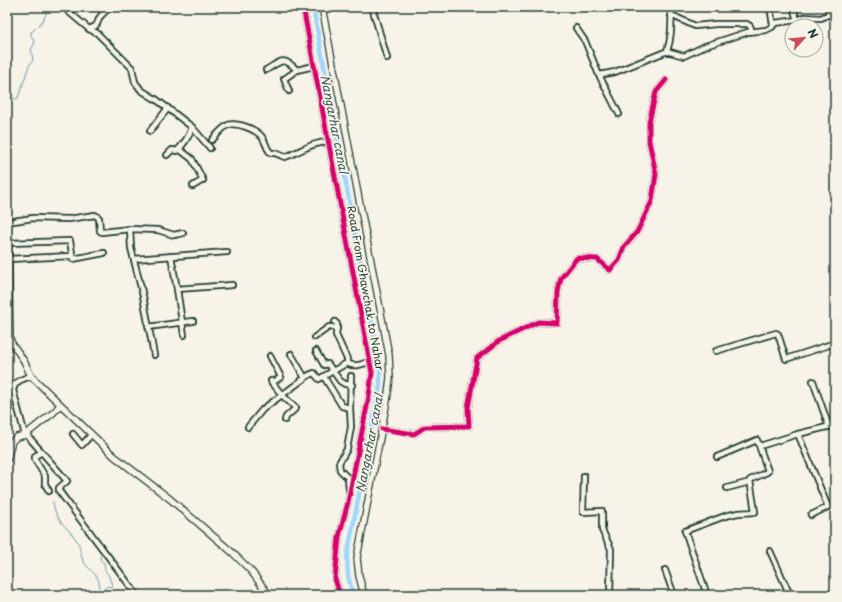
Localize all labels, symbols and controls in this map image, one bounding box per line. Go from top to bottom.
north arrow [784,18,824,58]
text: N [804,25,823,41]
water label: Nangarhar canal [317,73,354,176]
street label: Road From Ghawchak to Nahar [343,204,389,372]
water label: Nangarhar canal [351,391,388,494]

